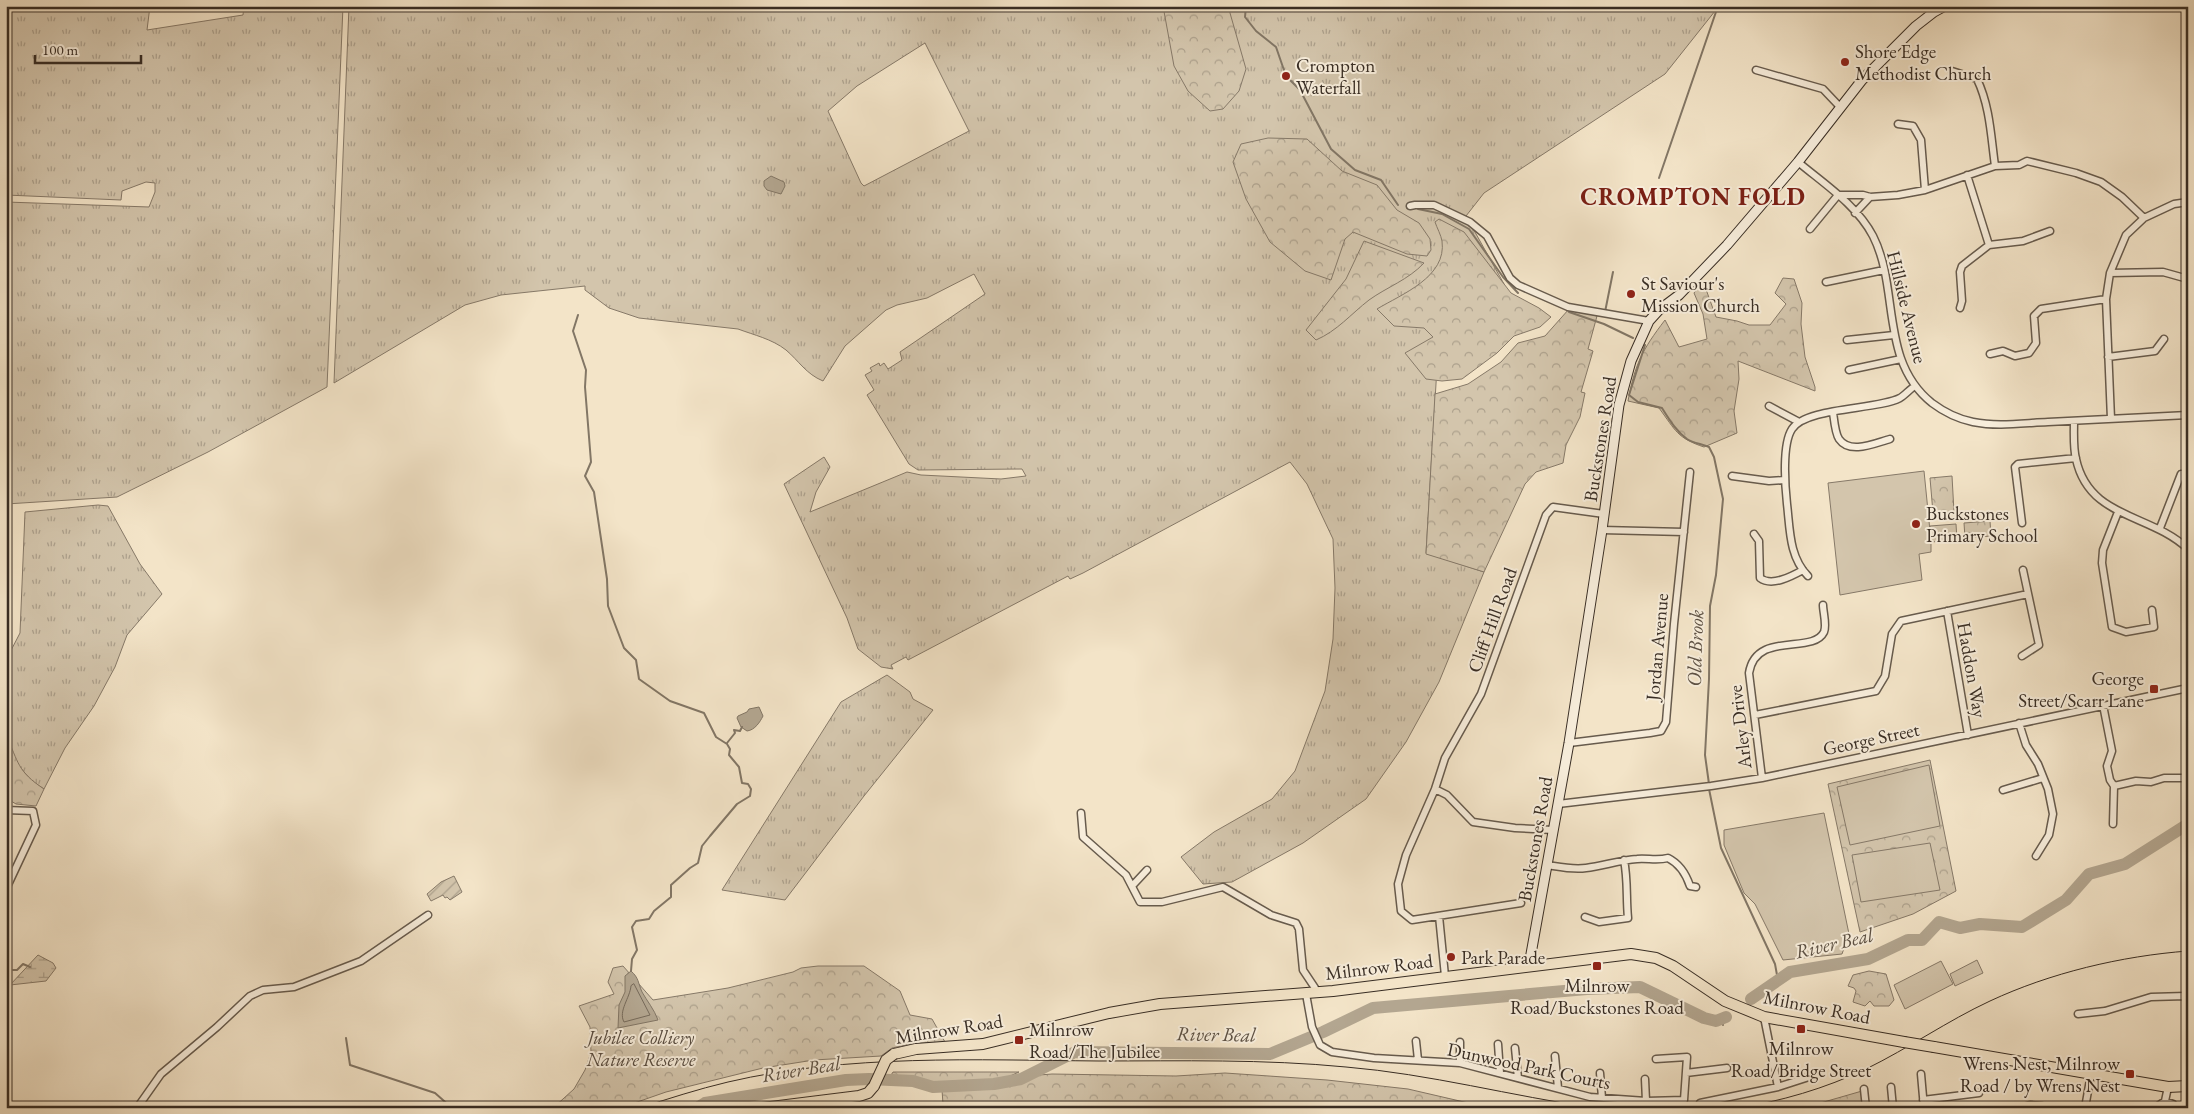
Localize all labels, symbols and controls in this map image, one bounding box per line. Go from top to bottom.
scale bar [35,32,141,64]
place label: Shore Edge Methodist Church [1855,39,1992,86]
text: 100 m [42,40,79,59]
place label: Crompton Waterfall [1296,53,1375,100]
marker: Shore Edge Methodist Church [1839,56,1851,68]
marker: Crompton Waterfall [1280,70,1292,82]
district label: CROMPTON FOLD [1580,181,1806,212]
street label: Hillside Avenue [1881,248,1933,366]
place label: St Saviour's Mission Church [1641,271,1760,318]
marker: St Saviour's Mission Church [1625,288,1637,300]
street label: Buckstones Road [1578,374,1622,503]
place label: Buckstones Primary School [1926,501,2038,548]
marker: Buckstones Primary School [1910,518,1922,530]
street label: Cliff Hill Road [1461,564,1523,676]
street label: Jordan Avenue [1640,592,1674,704]
water label: Old Brook [1681,609,1709,687]
street label: Haddon Way [1951,620,1993,720]
place label: George Street/Scarr Lane [2018,666,2144,713]
marker: George Street/Scarr Lane [2148,683,2160,695]
street label: Arley Drive [1722,684,1758,771]
street label: George Street [1820,717,1922,761]
street label: Buckstones Road [1512,774,1558,903]
water label: River Beal [1792,921,1877,965]
place label: Park Parade [1461,945,1545,970]
street label: Milnrow Road [1324,948,1435,986]
marker: Park Parade [1445,951,1457,963]
marker: Milnrow Road/Buckstones Road [1591,960,1603,972]
place label: Milnrow Road/Buckstones Road [1510,973,1684,1020]
street label: Milnrow Road [1761,984,1873,1030]
street label: Milnrow Road [894,1008,1005,1050]
place label: Milnrow Road/The Jubilee [1029,1017,1160,1064]
water label: River Beal [1176,1020,1257,1048]
marker: Milnrow Road/Bridge Street [1795,1023,1807,1035]
park label: Jubilee Colliery Nature Reserve [584,1025,696,1072]
marker: Milnrow Road/The Jubilee [1013,1034,1025,1046]
street label: Dunwood Park Courts [1445,1036,1613,1096]
place label: Milnrow Road/Bridge Street [1731,1036,1871,1083]
water label: River Beal [760,1050,844,1088]
place label: Wrens Nest, Milnrow Road / by Wrens Nest [1960,1051,2121,1098]
marker: Wrens Nest, Milnrow Road / by Wrens Nest [2124,1068,2136,1080]

